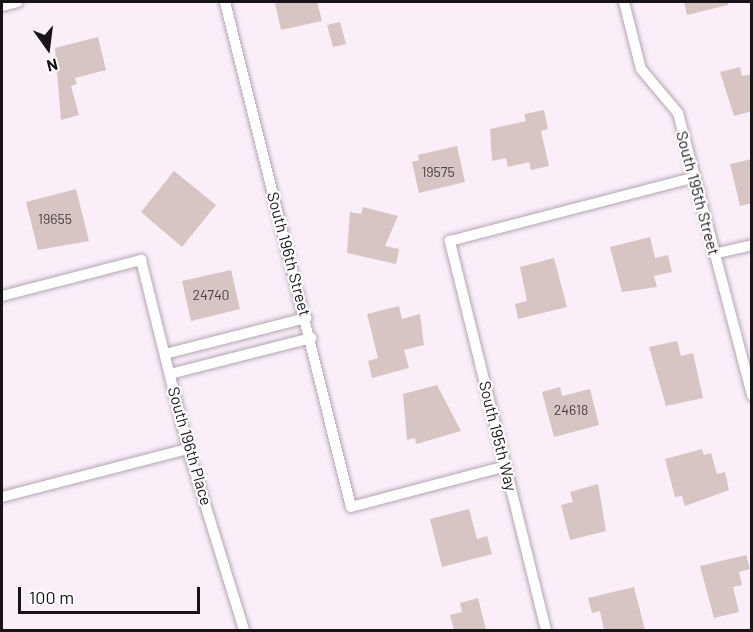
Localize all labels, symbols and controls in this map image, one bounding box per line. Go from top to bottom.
north arrow [18,18,78,78]
text: N [45,55,60,76]
street label: South 195th Street [672,129,724,257]
house number: 19575 [421,164,455,180]
street label: South 196th Street [263,190,315,318]
house number: 19655 [38,211,72,227]
house number: 24740 [192,287,230,303]
street label: South 195th Way [475,379,521,493]
street label: South 196th Place [164,385,216,507]
house number: 24618 [554,402,588,418]
scale bar [21,575,202,613]
text: 100 m [29,586,74,608]

